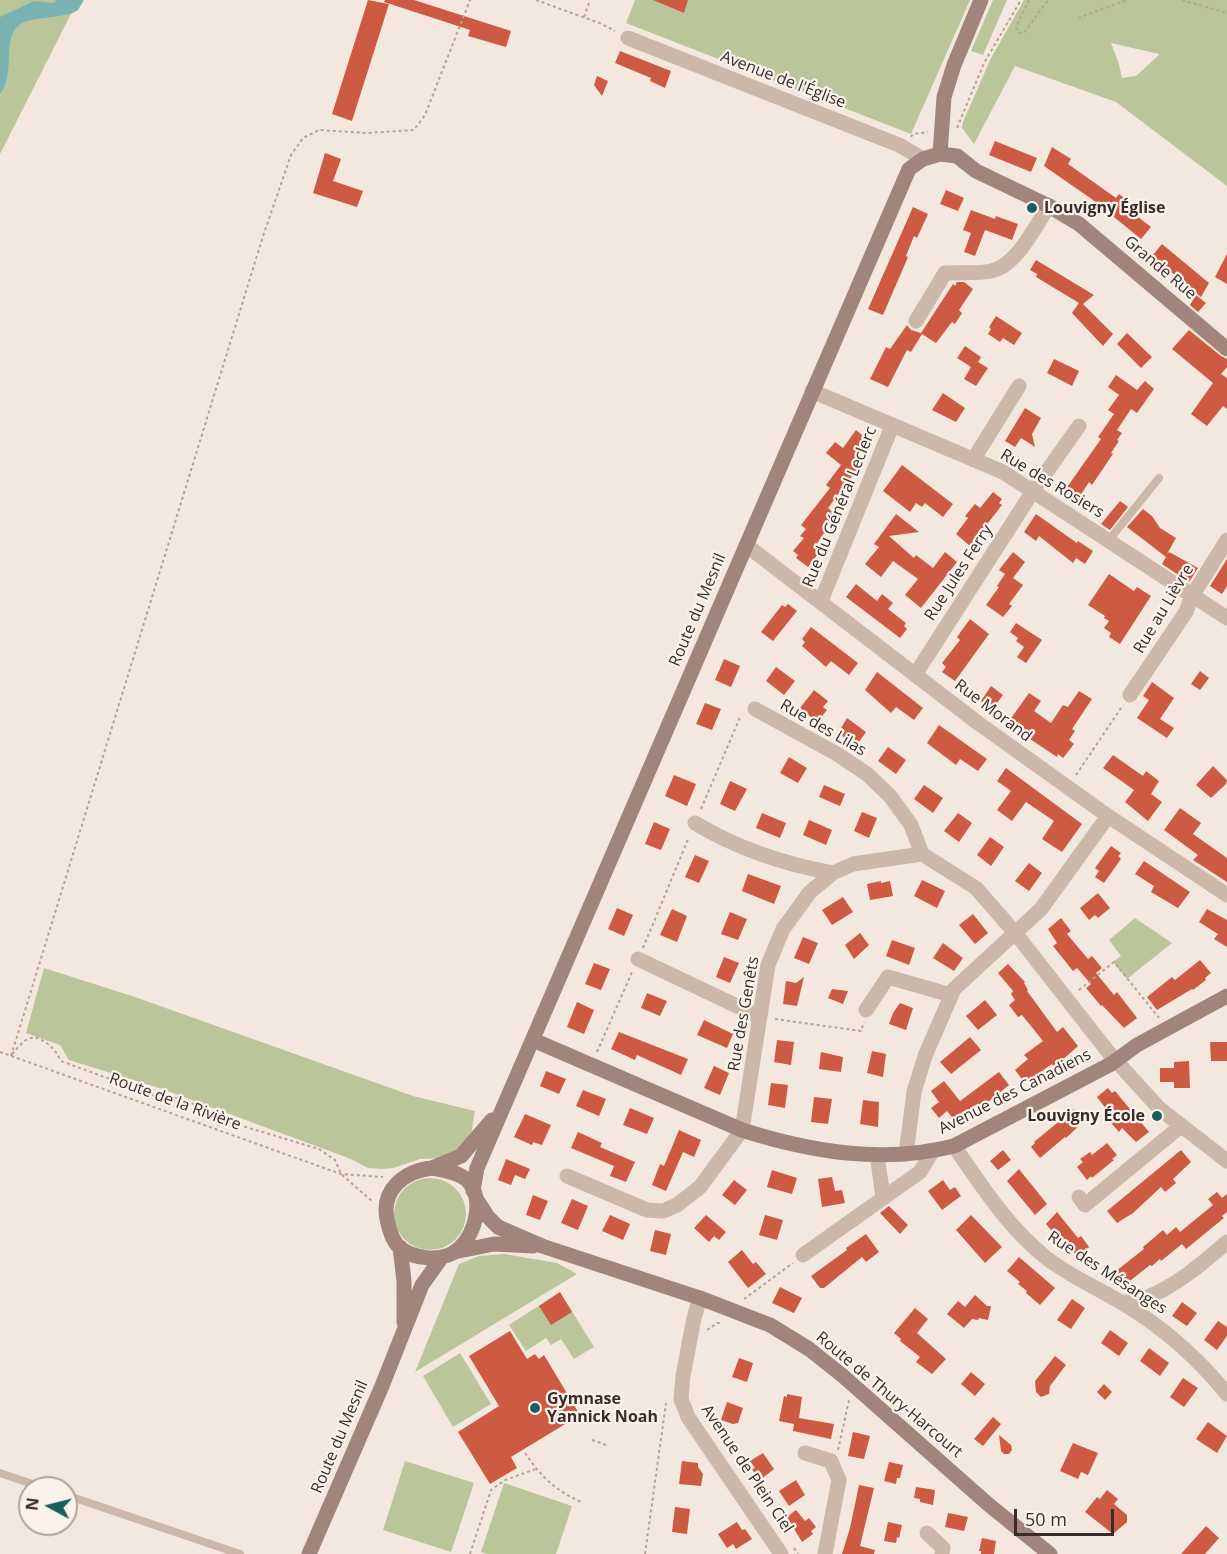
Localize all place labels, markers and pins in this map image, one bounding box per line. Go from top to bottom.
place label: Louvigny Église [1044,198,1165,218]
marker: Louvigny Église [1025,201,1039,215]
place label: Louvigny École [1027,1106,1145,1126]
marker: Louvigny École [1150,1109,1164,1123]
place label: Gymnase Yannick Noah [547,1389,658,1427]
marker: Gymnase Yannick Noah [528,1401,542,1415]

